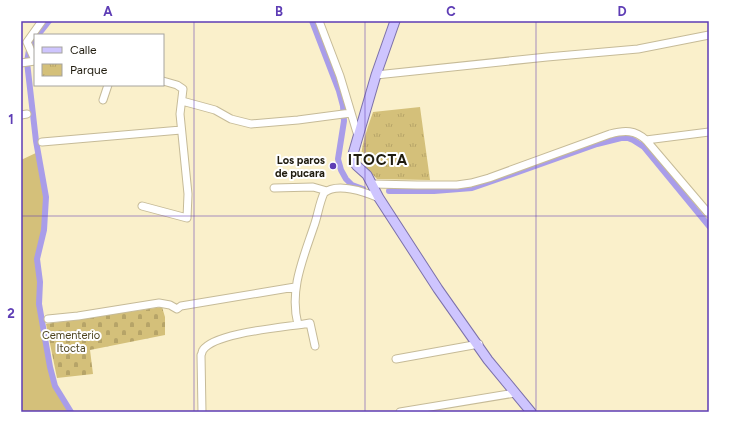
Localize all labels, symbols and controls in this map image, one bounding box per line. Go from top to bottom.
text: A [103,4,113,19]
text: B [275,4,283,19]
text: C [446,4,456,19]
text: D [617,4,627,19]
legend [34,34,164,86]
text: Calle [70,43,97,57]
text: Parque [70,63,108,77]
text: 1 [8,112,14,127]
district label: ITOCTA [348,151,408,169]
place label: Los paros de pucara [275,154,325,180]
marker: Los paros de pucara [328,161,338,171]
text: 2 [7,306,15,321]
park label: Cementerio Itocta [42,329,100,355]

